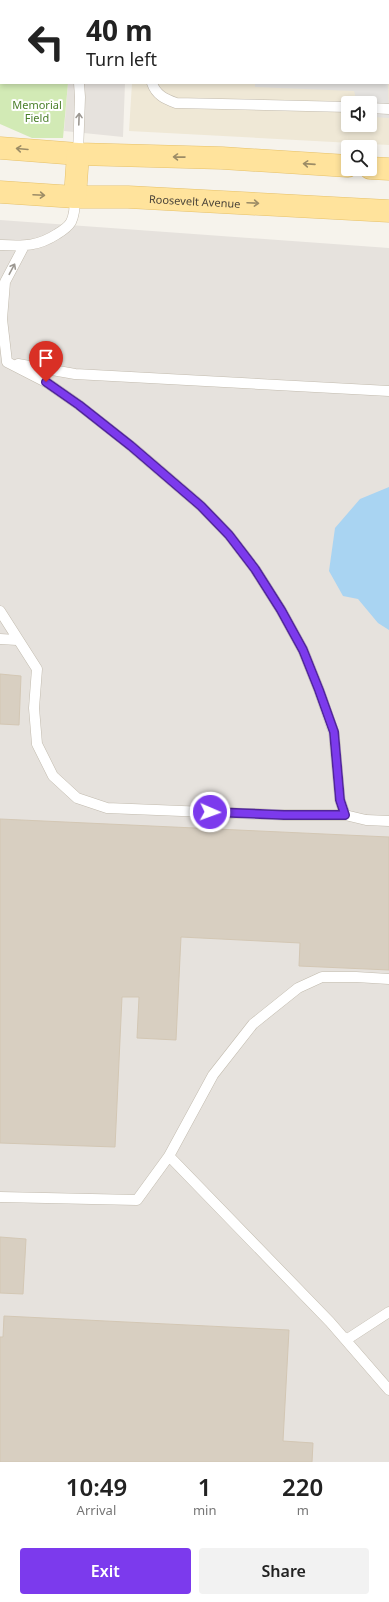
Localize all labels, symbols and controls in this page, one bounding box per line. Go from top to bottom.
text: 40 m [86,11,153,49]
icon: left [20,16,72,68]
text: Turn left [86,47,157,71]
map controls [341,96,377,176]
button: sound [341,96,377,132]
park label: Memorial Field [12,97,62,125]
one-way arrow [75,113,83,126]
button: search [341,140,377,176]
one-way arrow [16,146,29,153]
one-way arrow [173,153,186,160]
one-way arrow [303,160,316,167]
one-way arrow [32,191,45,198]
street label: Roosevelt Avenue [149,191,241,211]
one-way arrow [246,200,259,207]
one-way arrow [9,263,16,275]
pin [29,341,63,382]
icon: arrive [35,347,57,369]
position arrow [189,791,231,833]
text: 10:49 [66,1470,127,1503]
text: 1 [198,1470,212,1503]
text: 220 [282,1470,323,1503]
text: Arrival [77,1501,116,1519]
text: min [193,1501,216,1519]
text: m [297,1501,309,1519]
button: Exit [20,1548,191,1594]
button: Share [199,1548,369,1594]

